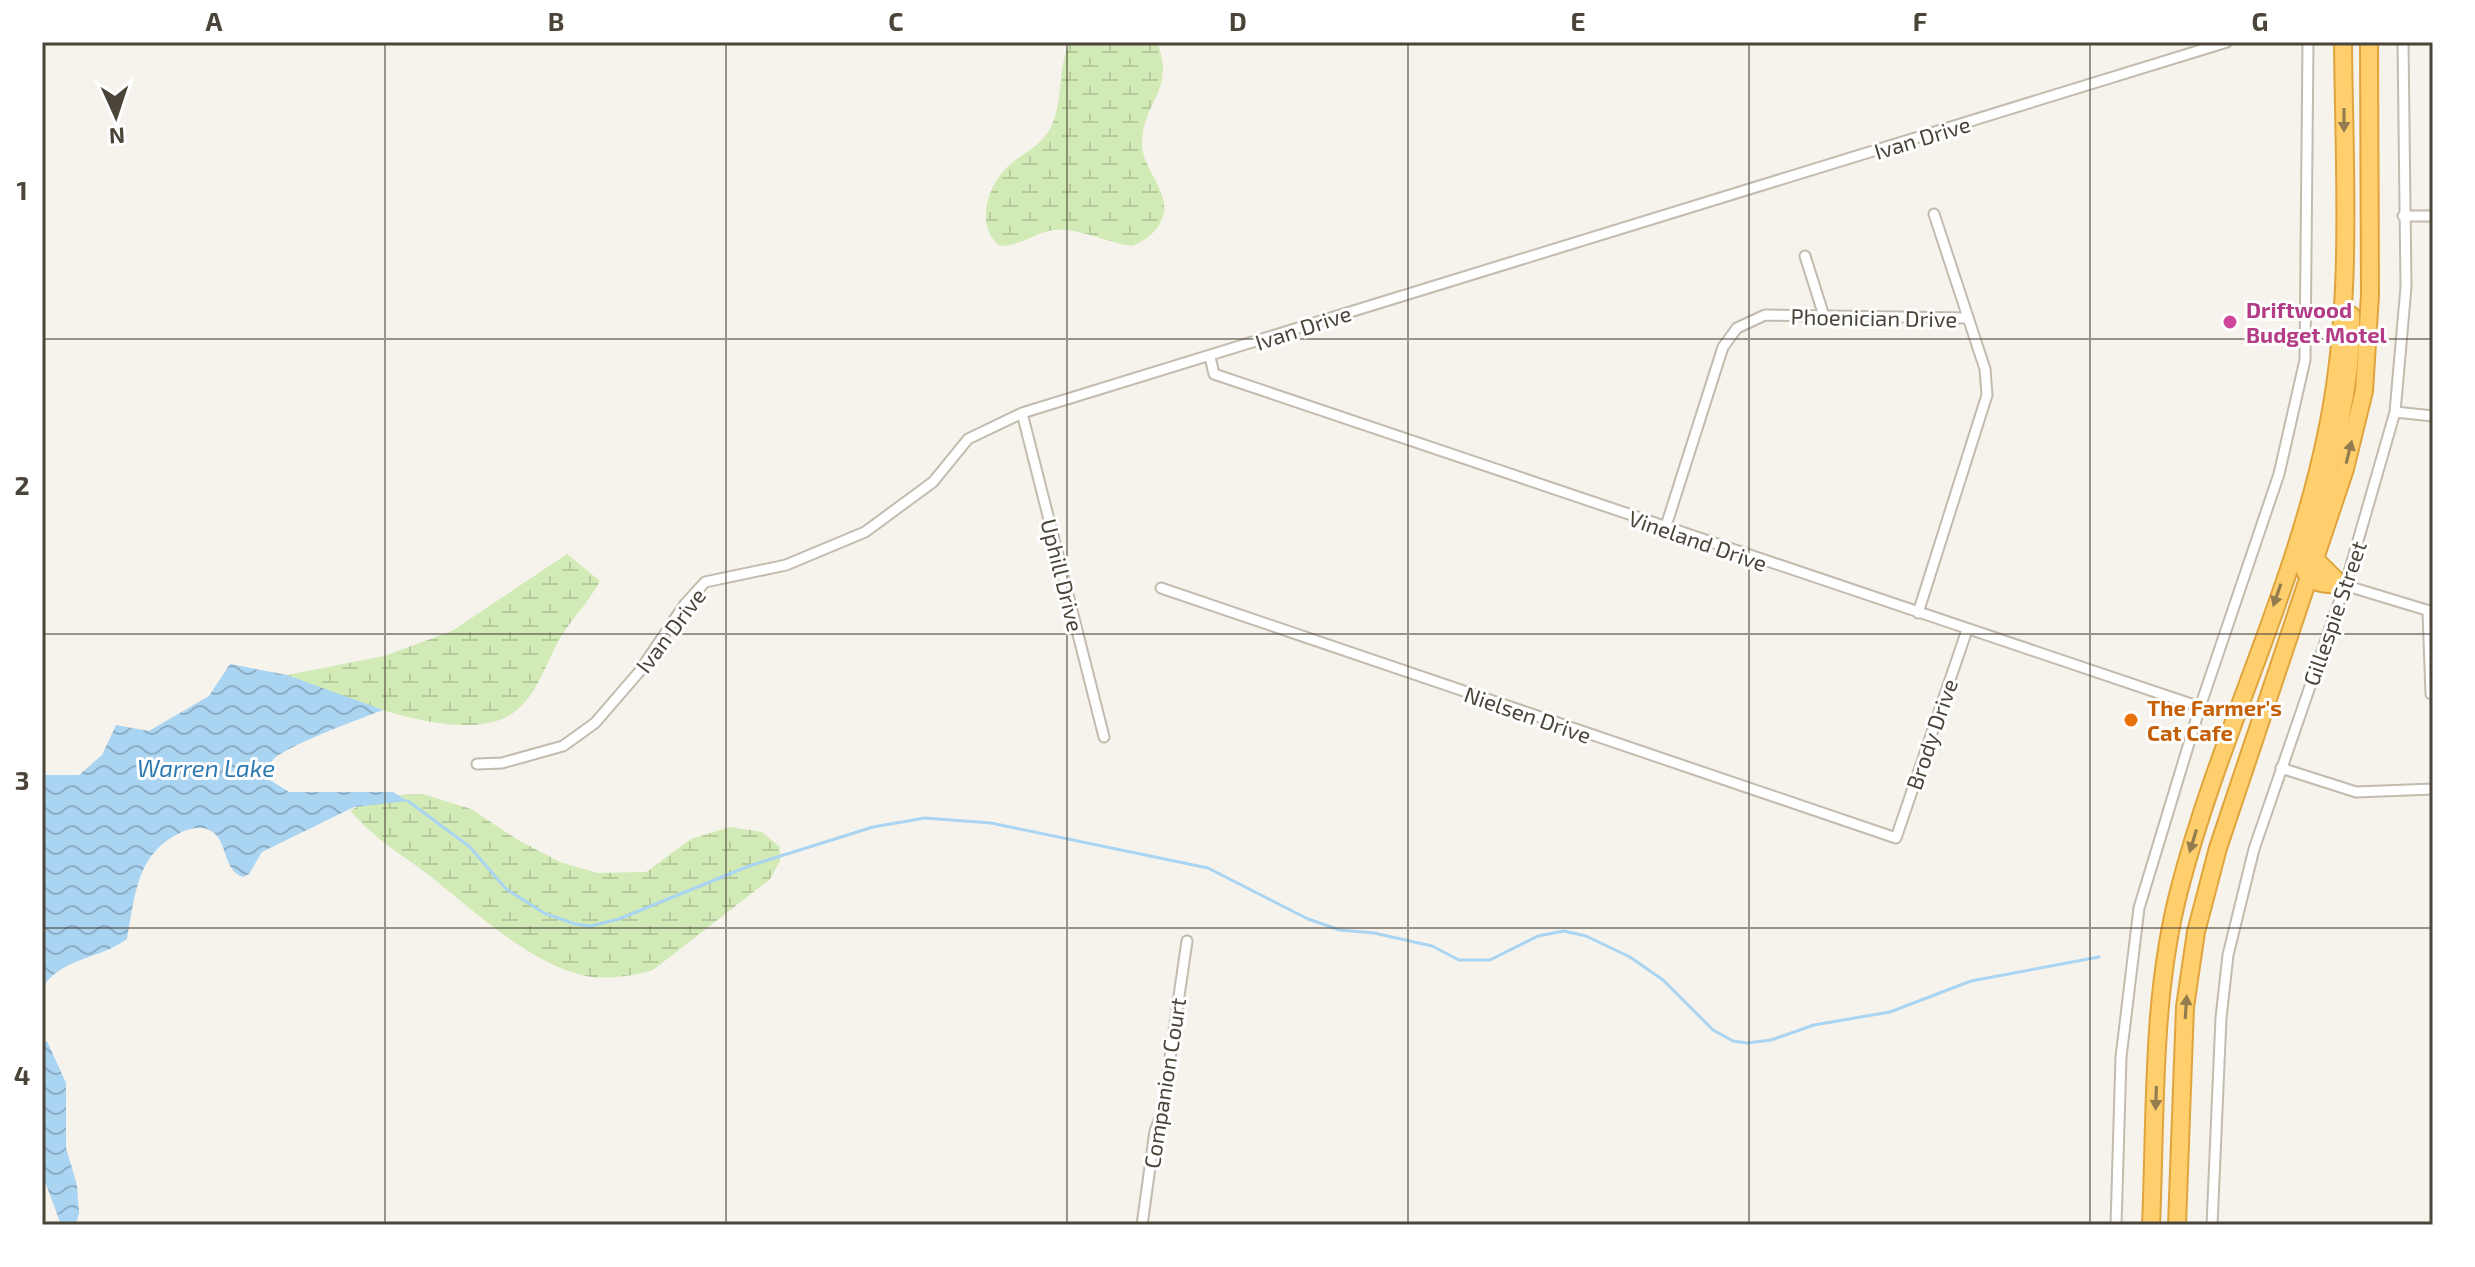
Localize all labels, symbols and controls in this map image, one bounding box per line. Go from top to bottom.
text: A [206,5,223,36]
text: B [548,5,564,36]
text: C [888,5,904,36]
text: D [1229,5,1247,36]
text: E [1570,5,1586,36]
text: F [1913,5,1927,36]
text: G [2252,5,2268,36]
north arrow [76,76,156,156]
one-way arrow [2338,108,2350,133]
street label: Ivan Drive [1871,110,1973,164]
text: N [108,124,126,150]
text: 1 [16,174,28,205]
place label: Driftwood Budget Motel [2246,296,2388,347]
street label: Ivan Drive [1252,299,1354,355]
street label: Phoenician Drive [1791,303,1957,331]
marker: Driftwood Budget Motel [2221,313,2239,331]
one-way arrow [2344,439,2356,464]
text: 2 [14,469,30,500]
street label: Vineland Drive [1625,504,1771,576]
street label: Uphill Drive [1036,516,1090,634]
street label: Gillespie Street [2297,537,2371,689]
street label: Ivan Drive [630,583,710,677]
one-way arrow [2271,584,2283,608]
street label: Brody Drive [1900,675,1962,793]
street label: Nielsen Drive [1461,680,1595,748]
place label: The Farmer's Cat Cafe [2147,694,2282,745]
marker: The Farmer's Cat Cafe [2122,711,2140,729]
water label: Warren Lake [137,753,275,782]
text: 3 [15,764,29,795]
one-way arrow [2186,830,2199,854]
one-way arrow [2180,994,2193,1019]
street label: Companion Court [1138,996,1190,1170]
text: 4 [14,1059,30,1090]
one-way arrow [2150,1086,2163,1111]

